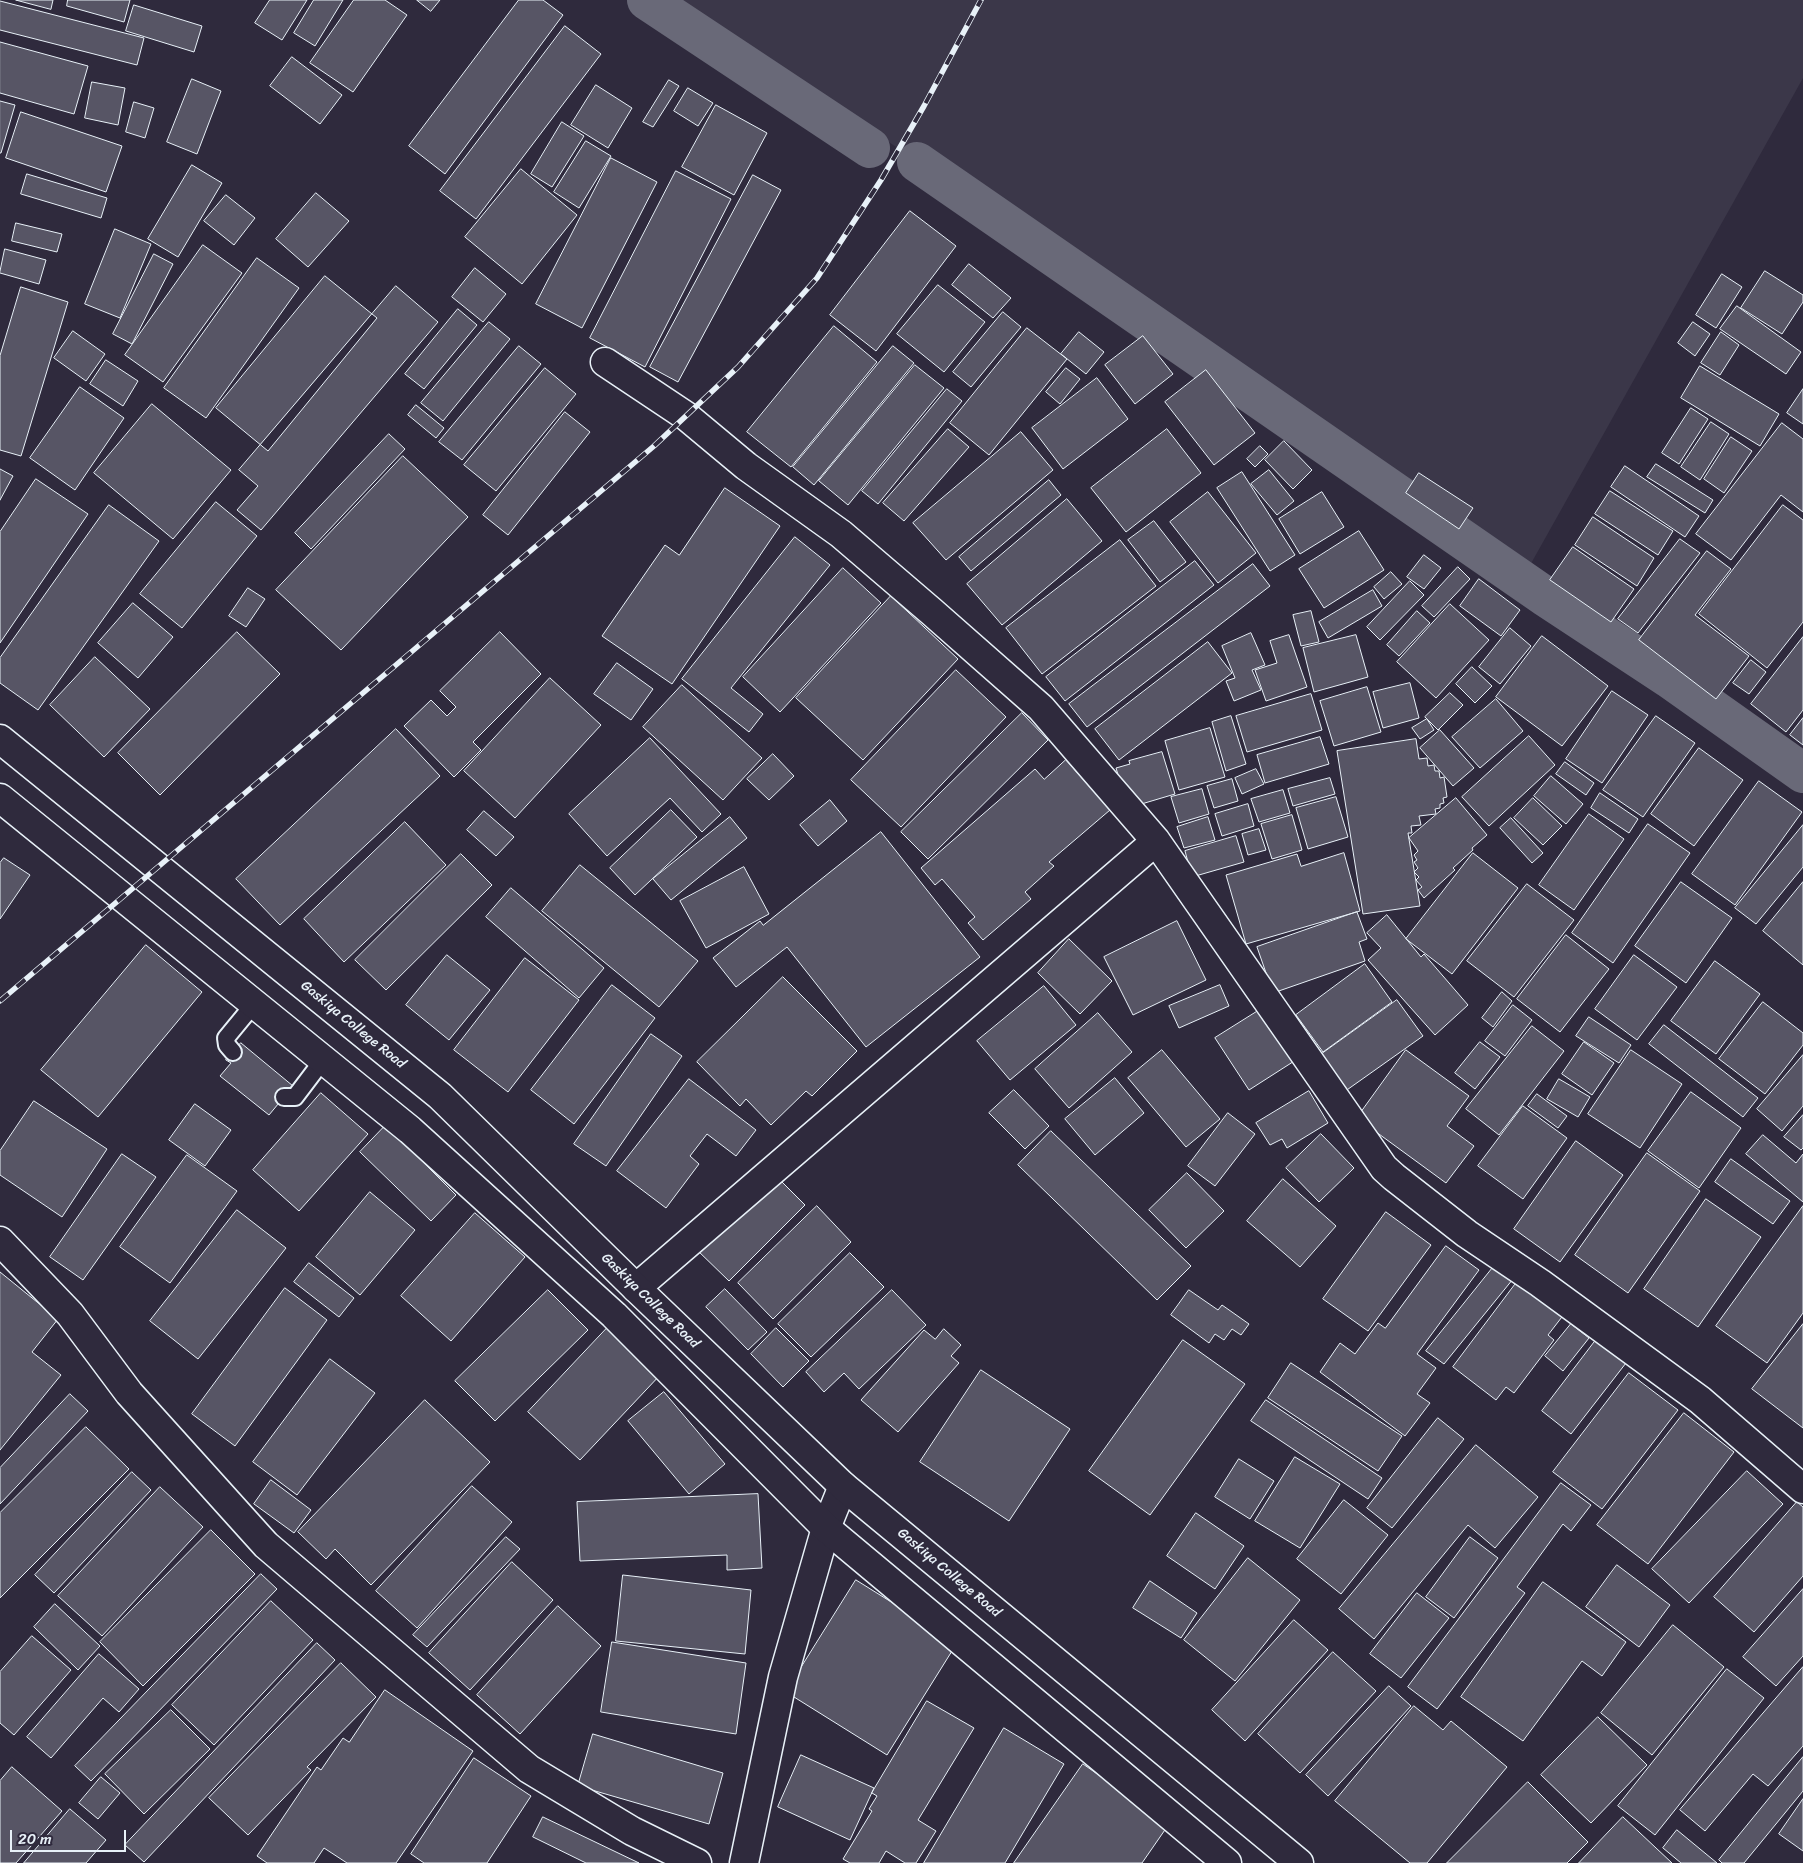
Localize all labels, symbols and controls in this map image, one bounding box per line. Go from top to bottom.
street label: Gaskiya College Road [297,978,409,1072]
street label: Gaskiya College Road [597,1250,703,1352]
street label: Gaskiya College Road [894,1525,1004,1621]
scale bar [12,1820,129,1852]
text: 20 m [18,1826,52,1852]

